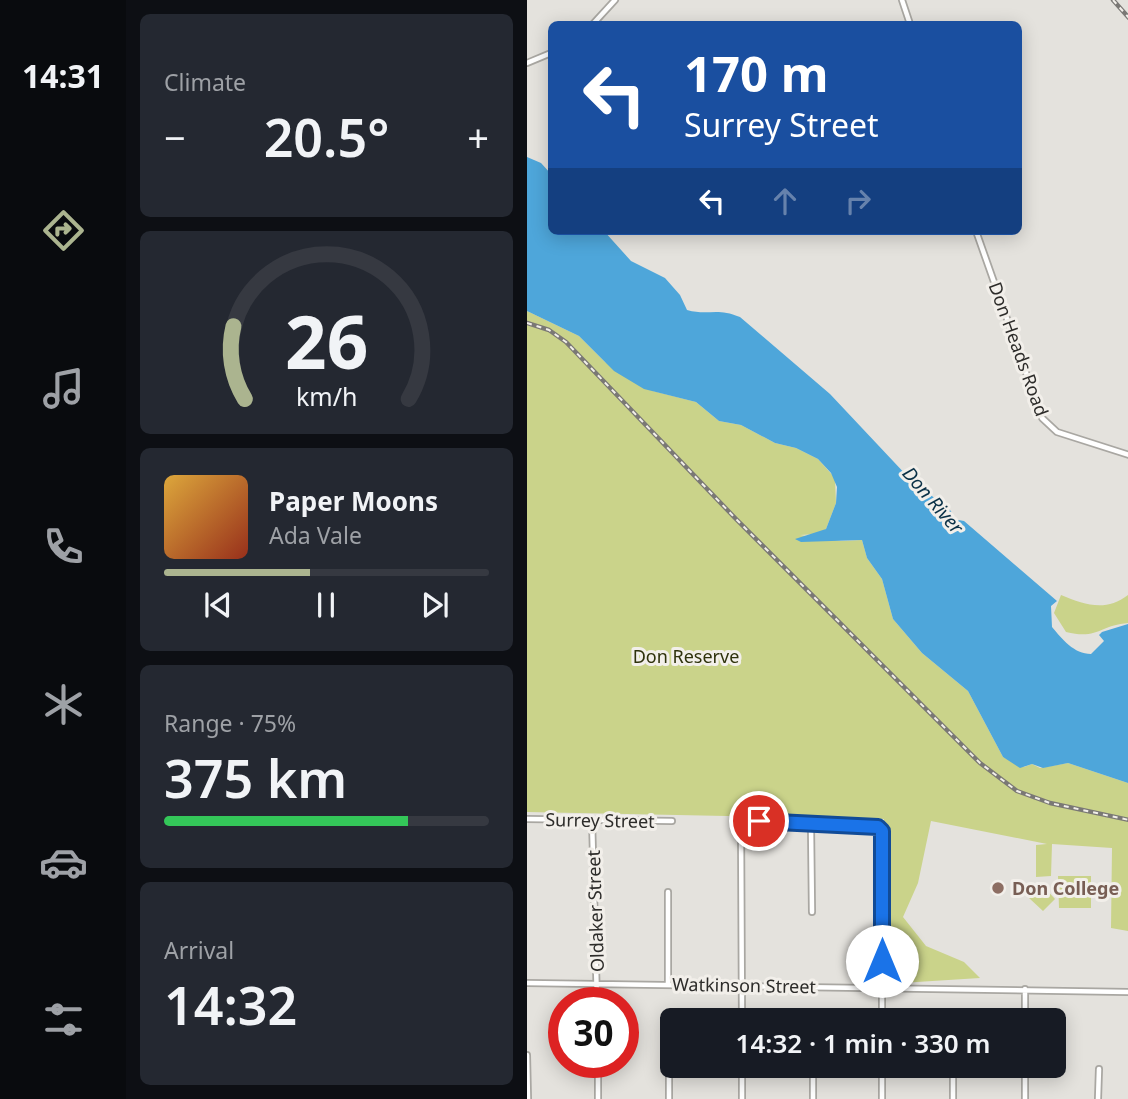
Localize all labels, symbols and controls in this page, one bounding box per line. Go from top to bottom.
text: 170 m [684,40,829,106]
icon: left [569,49,660,140]
text: 14:31 [22,54,104,97]
text: Climate [164,66,246,98]
text: 20.5° [264,101,389,172]
text: Surrey Street [684,103,879,146]
text: − [164,111,186,163]
text: + [467,111,489,163]
icon: left [693,182,731,220]
icon: ahead [766,182,804,220]
icon: right [839,182,877,220]
icon: directions [39,206,88,255]
street label: Don Heads Road [984,279,1054,419]
text: 26 [285,291,368,390]
icon: music [39,364,88,413]
text: km/h [296,378,357,412]
water label: Don River [897,461,970,540]
text: Paper Moons [269,483,438,519]
text: Ada Vale [269,519,362,551]
icon: phone [39,522,88,571]
icon: previous [199,586,237,624]
icon: pause [307,586,345,624]
icon: next [416,586,454,624]
park label: Don Reserve [633,644,739,668]
icon: climate [39,680,88,729]
text: Range · 75% [164,707,296,739]
text: 375 km [164,742,347,813]
pin [729,791,789,851]
icon: arrive [740,802,778,840]
street label: Surrey Street [545,807,655,833]
icon: car [39,838,88,887]
street label: Oldaker Street [581,849,609,972]
place label: Don College [1012,876,1119,900]
marker: Don College [990,880,1006,896]
position arrow [845,924,919,998]
text: Arrival [164,934,234,966]
text: 14:32 [164,969,297,1040]
street label: Watkinson Street [672,972,817,998]
speed limit sign: 30 [548,987,639,1078]
icon: filters [39,995,88,1044]
text: 14:32 · 1 min · 330 m [736,1025,990,1061]

